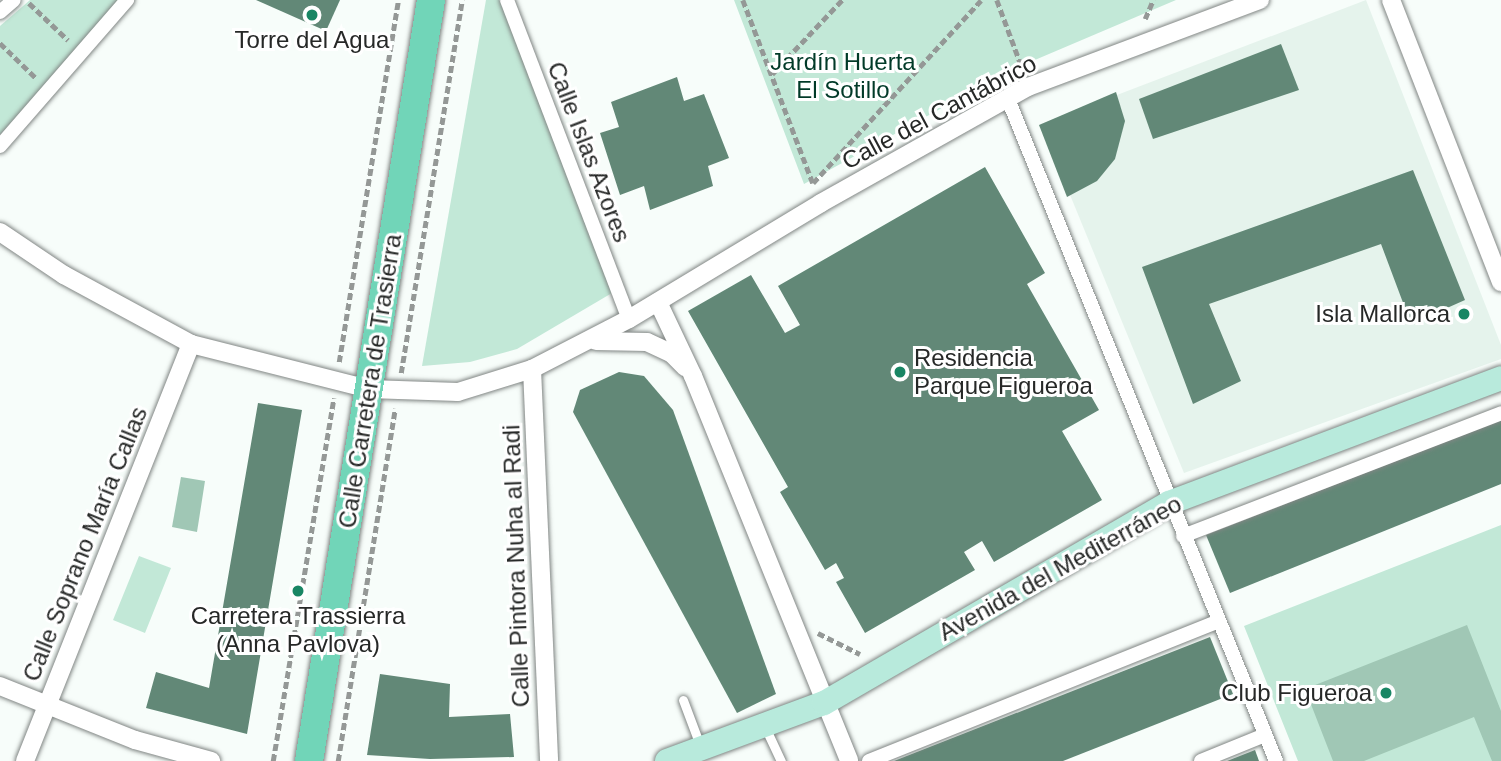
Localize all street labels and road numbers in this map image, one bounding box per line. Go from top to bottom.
street label: Calle del Cantábrico [837,49,1041,175]
street label: Calle Islas Azores [541,57,637,247]
street label: Calle Carretera de Trasierra [332,232,408,530]
street label: Calle Soprano María Callas [17,403,153,685]
street label: Calle Pintora Nuha al Radi [497,424,535,708]
street label: Avenida del Mediterráneo [934,489,1186,647]

